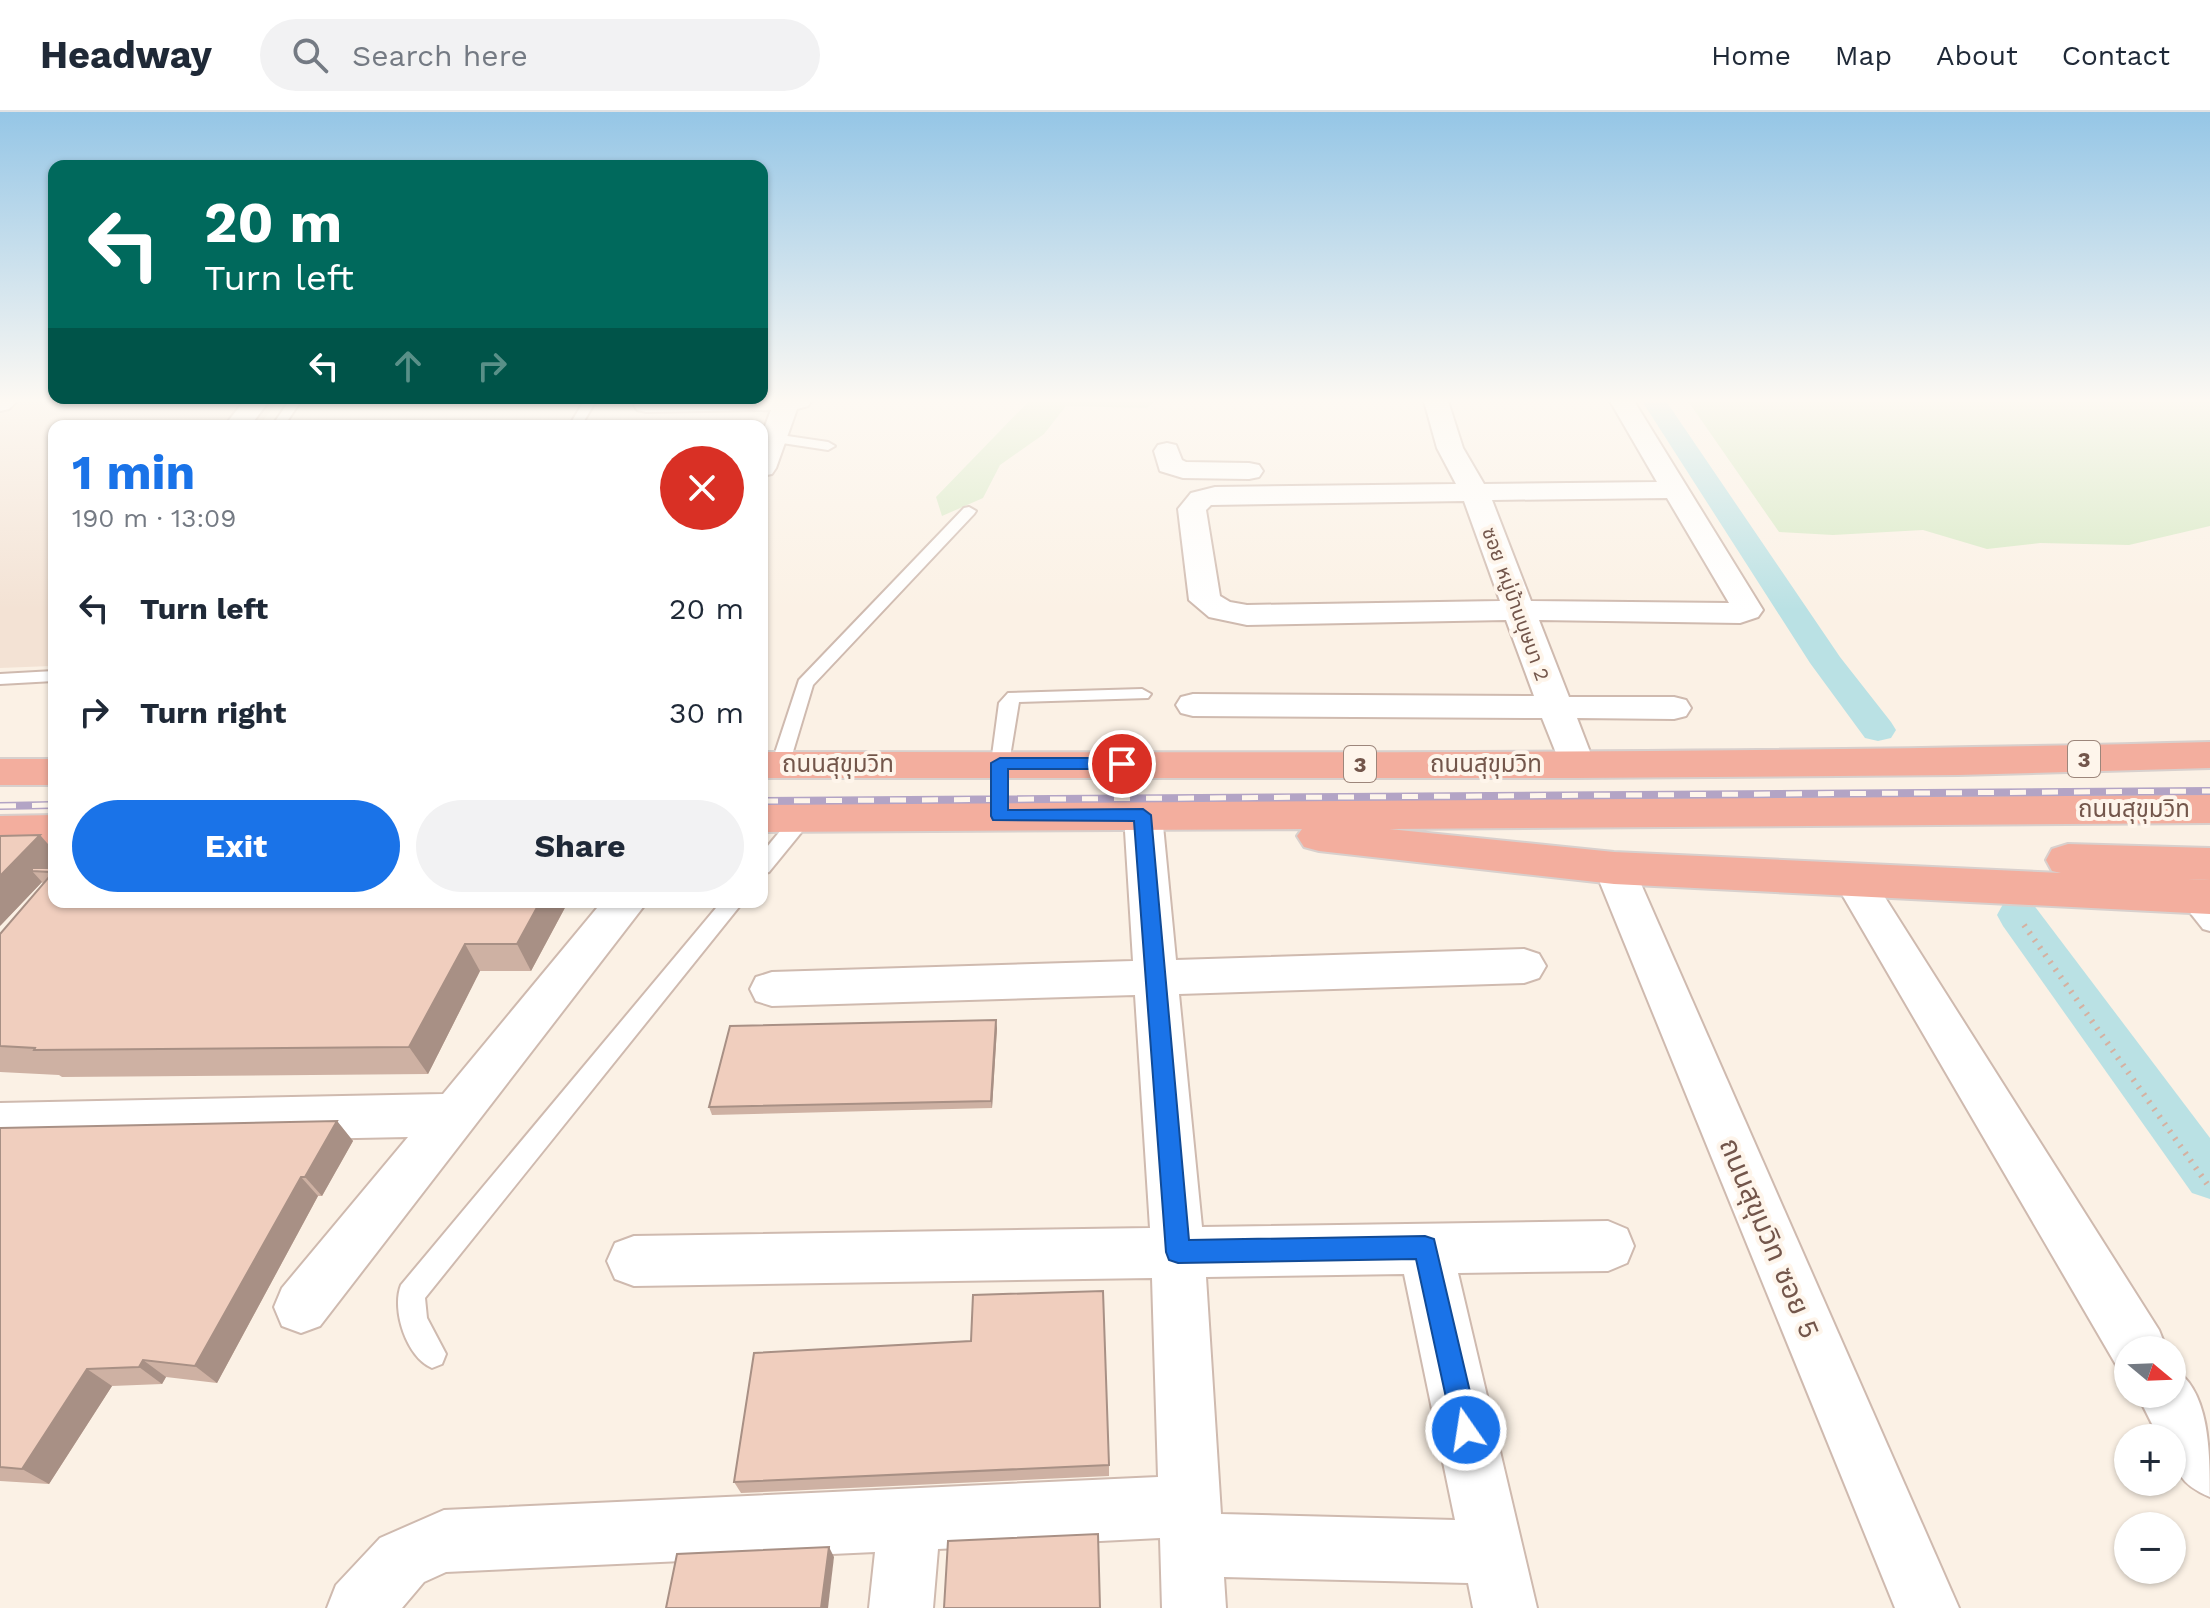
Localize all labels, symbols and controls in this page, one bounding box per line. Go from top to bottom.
search box [260,19,820,91]
text: Headway [40,33,212,77]
icon: search [288,33,332,77]
text: Search here [352,38,528,73]
text: Home [1711,39,1791,72]
text: Map [1835,39,1892,72]
text: About [1936,39,2018,72]
text: Contact [2062,39,2170,72]
text: 20 m [204,190,342,256]
icon: left [72,192,176,296]
text: Turn left [204,257,354,299]
icon: left [302,344,346,388]
icon: ahead [386,344,430,388]
icon: right [470,344,514,388]
text: 1 min [72,444,195,501]
button: close [660,446,744,530]
text: 190 m · 13:09 [72,503,236,533]
street label: ซอย หมู่บ้านบุษบา 2 [1476,524,1555,684]
icon: left [72,586,116,630]
text: Turn left [140,591,268,626]
text: 20 m [669,591,744,626]
icon: right [72,690,116,734]
text: Turn right [140,695,286,730]
text: 30 m [669,695,744,730]
pin [1088,730,1156,798]
road number: 3 [2068,741,2100,777]
icon: arrive [1100,742,1144,786]
road number: 3 [1344,746,1376,782]
street label: ถนนสุขุมวิท [782,750,894,779]
street label: ถนนสุขุมวิท [1430,750,1542,779]
street label: ถนนสุขุมวิท [2078,795,2190,824]
button: Exit [72,800,400,892]
button: Share [416,800,744,892]
street label: ถนนสุขุมวิท ซอย 5 [1713,1133,1827,1343]
north arrow [2114,1336,2186,1408]
map controls [2114,1336,2186,1584]
position arrow [1424,1388,1508,1472]
button: + [2114,1424,2186,1496]
button: − [2114,1512,2186,1584]

